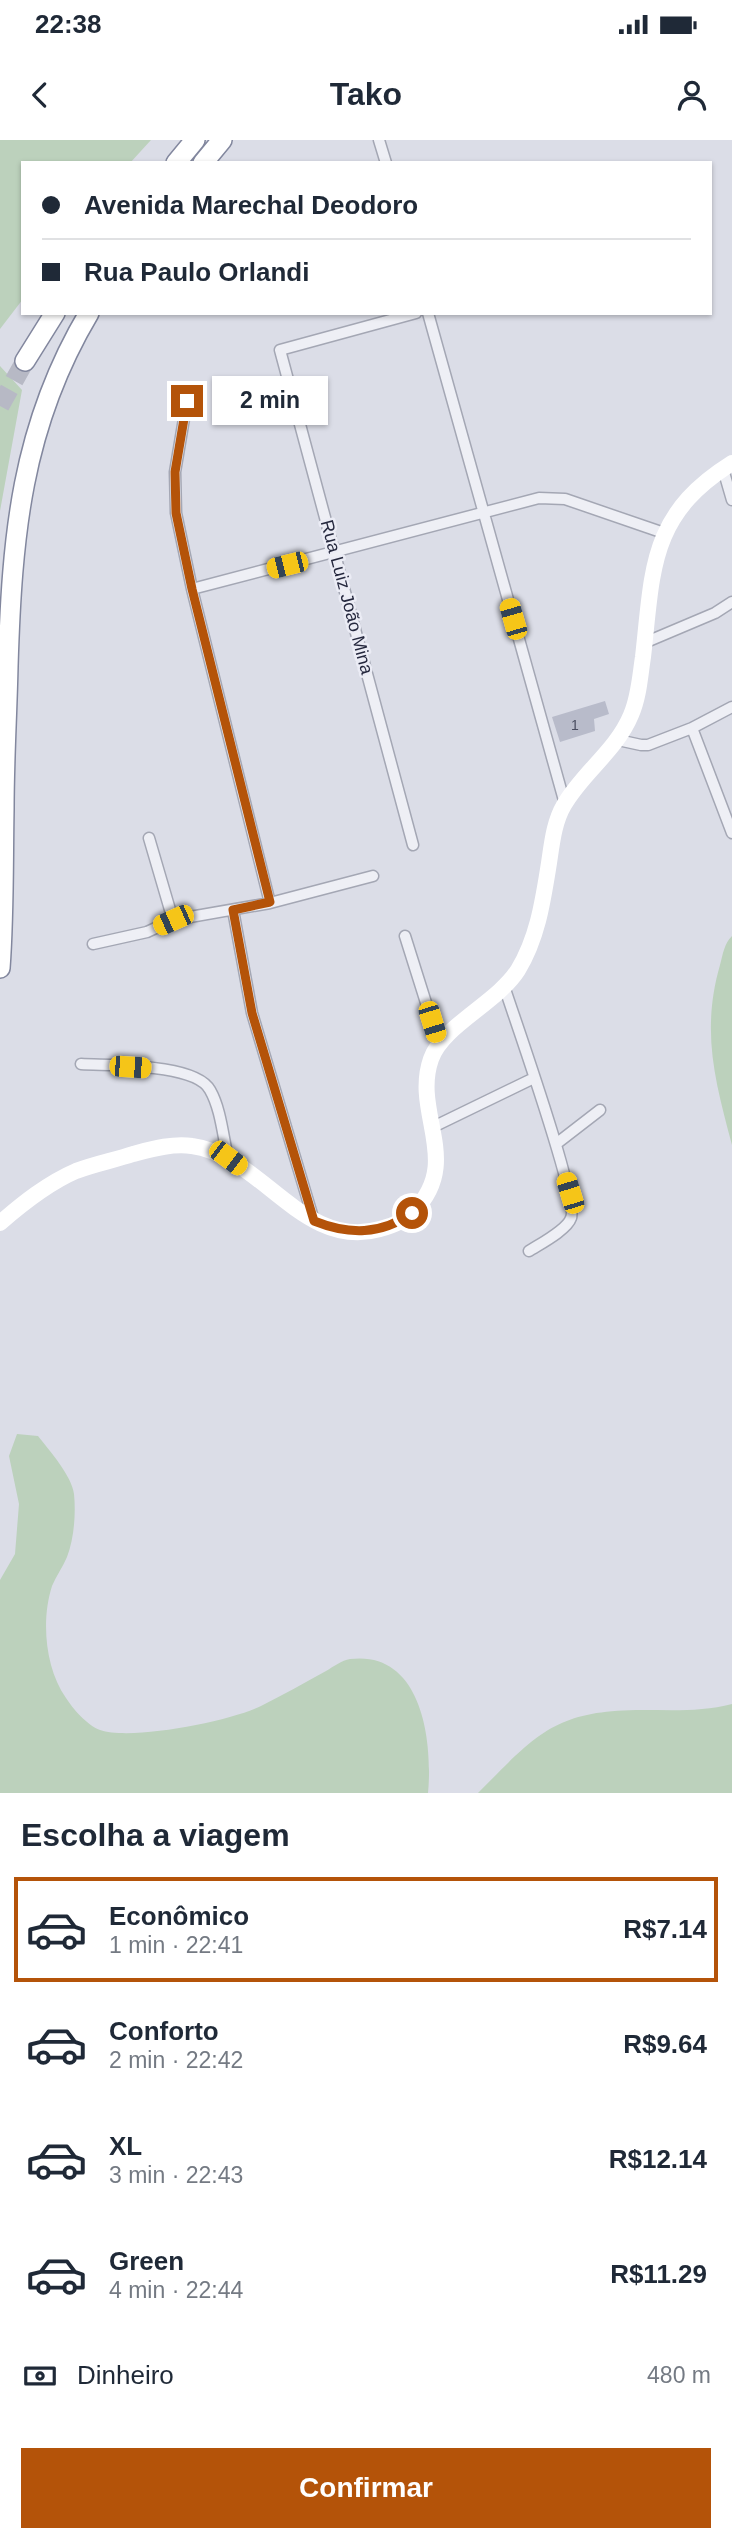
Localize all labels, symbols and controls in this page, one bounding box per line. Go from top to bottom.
text: 22:38 [35,9,102,39]
icon: back [21,76,59,114]
text: Tako [330,76,402,112]
icon: person [673,76,711,114]
text: Avenida Marechal Deodoro [84,190,418,220]
text: Rua Paulo Orlandi [84,257,309,287]
callout: 2 min [212,376,327,426]
route end [171,385,203,417]
text: 2 min [240,387,300,413]
street label: Rua Luiz João Mina [317,518,378,677]
car [265,550,310,580]
car [498,596,529,642]
house number: 1 [571,717,579,733]
car [150,902,197,938]
car [416,999,449,1045]
car [109,1055,152,1079]
car [205,1137,252,1179]
car [554,1170,587,1216]
route start [396,1197,428,1229]
text: Escolha a viagem [21,1817,290,1853]
icon: car [25,1898,88,1961]
text: Econômico [109,1901,249,1931]
text: R$7.14 [623,1914,707,1944]
text: 1 min · 22:41 [109,1932,243,1958]
icon: car [25,2013,88,2076]
text: Conforto [109,2016,219,2046]
text: R$9.64 [623,2029,707,2059]
text: 2 min · 22:42 [109,2047,243,2073]
icon: car [25,2128,88,2191]
text: XL [109,2131,142,2161]
text: R$12.14 [609,2144,707,2174]
text: 3 min · 22:43 [109,2162,243,2188]
icon: car [25,2243,88,2306]
text: Green [109,2246,184,2276]
text: R$11.29 [610,2259,707,2289]
text: 4 min · 22:44 [109,2277,243,2303]
icon: cash [21,2357,59,2395]
text: Dinheiro [77,2360,174,2390]
text: 480 m [647,2362,711,2388]
button: Confirmar [21,2448,711,2528]

